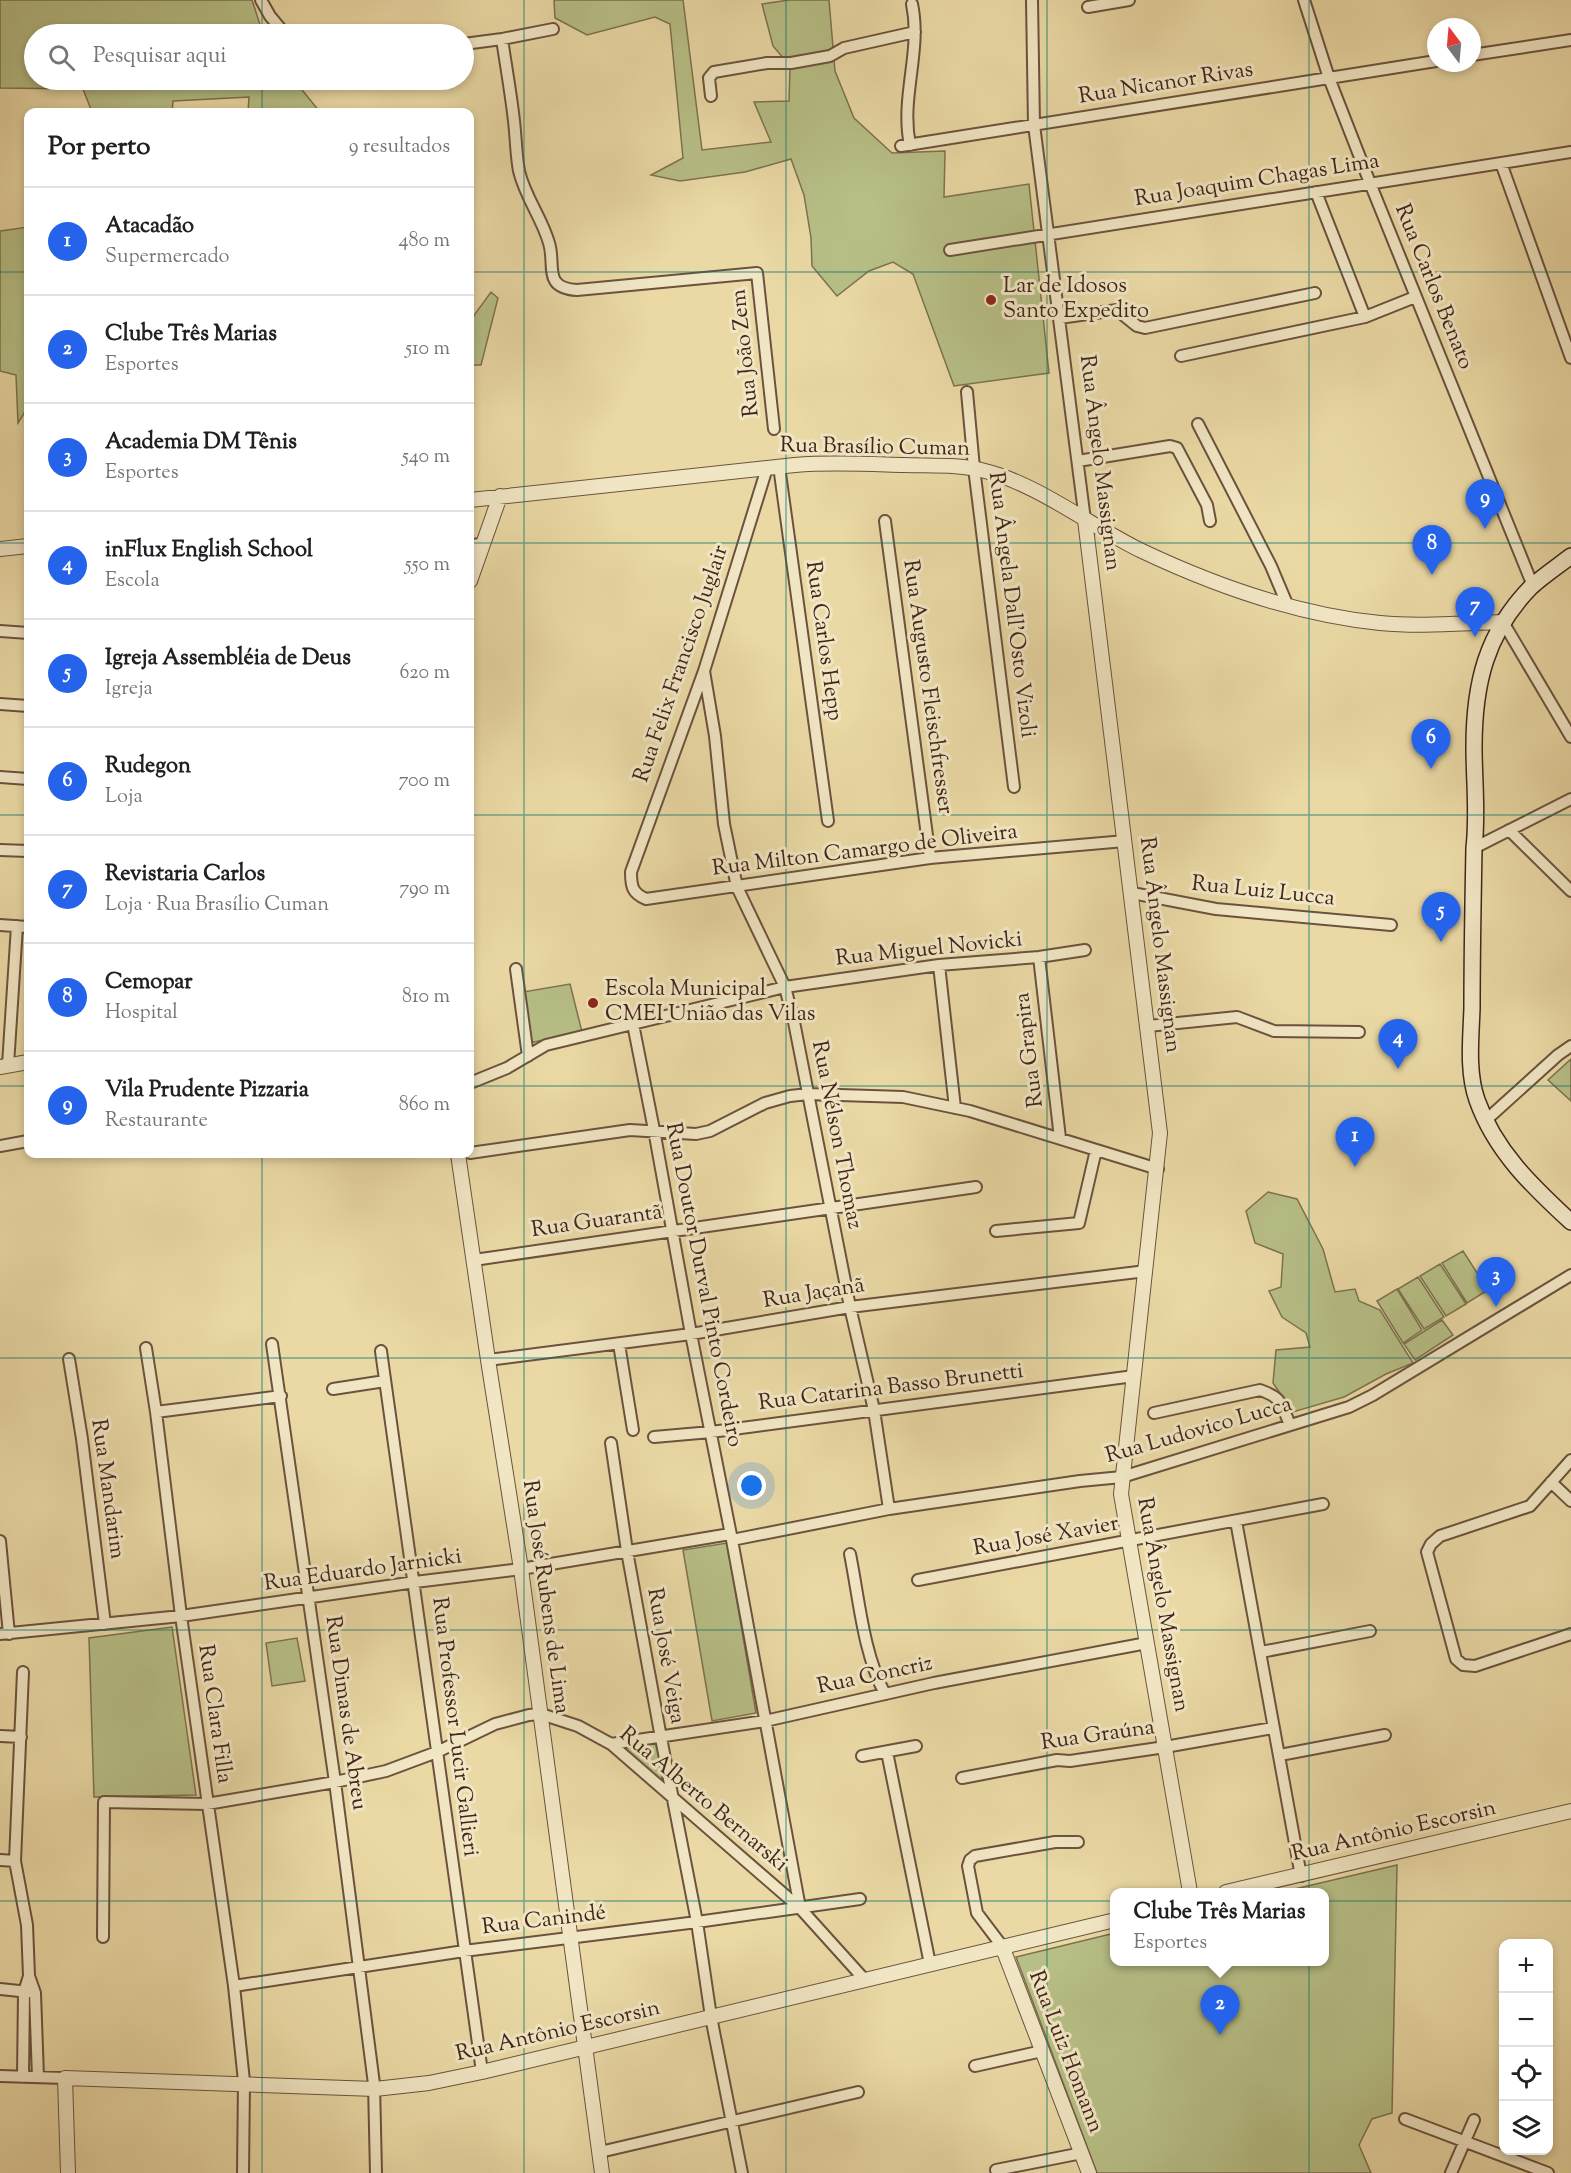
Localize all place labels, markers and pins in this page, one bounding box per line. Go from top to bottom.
place label: Lar de Idosos Santo Expedito [1003,271,1149,328]
marker: Lar de Idosos Santo Expedito [984,293,998,307]
pin: 9 [1466,480,1504,529]
pin: 8 [1412,526,1452,575]
pin: 7 [1456,588,1494,637]
pin: 6 [1412,720,1450,769]
pin: 5 [1422,892,1460,942]
place label: Escola Municipal CMEI União das Vilas [605,974,815,1031]
marker: Escola Municipal CMEI União das Vilas [586,996,600,1010]
pin: 4 [1378,1020,1418,1069]
pin: 1 [1336,1118,1374,1167]
pin: 3 [1476,1258,1516,1307]
pin: 2 [1200,1986,1240,2035]

